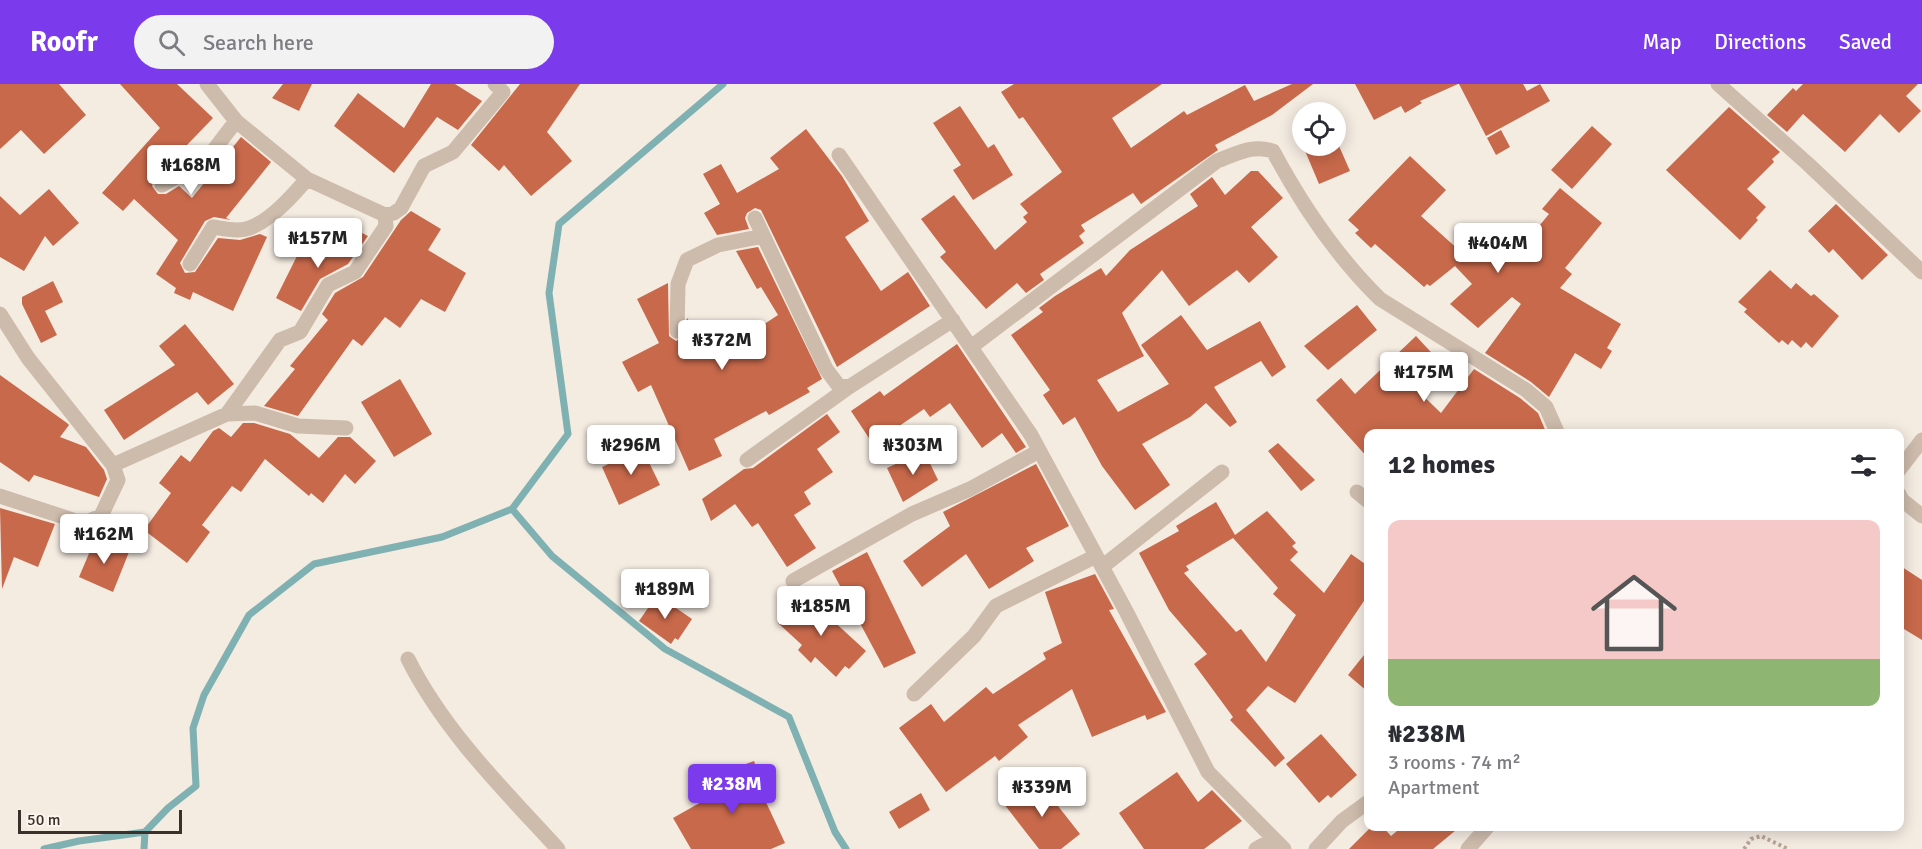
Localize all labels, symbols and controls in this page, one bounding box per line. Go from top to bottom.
search box [134,15,554,69]
text: Roofr [30,25,98,59]
icon: search [155,26,188,59]
text: Search here [203,29,314,56]
text: Map [1643,29,1681,55]
text: Directions [1714,29,1806,55]
text: Saved [1839,29,1892,55]
map controls [1292,102,1346,156]
button: locate [1292,102,1346,156]
pin: ₦168M [149,145,233,196]
text: ₦168M [161,152,221,177]
pin: ₦157M [276,218,360,269]
pin: ₦404M [1456,223,1540,274]
text: ₦157M [288,225,348,250]
text: ₦404M [1468,230,1528,255]
pin: ₦372M [680,320,764,371]
text: ₦372M [692,327,752,352]
pin: ₦175M [1382,352,1466,403]
text: ₦175M [1394,359,1454,384]
pin: ₦296M [589,425,673,476]
pin: ₦303M [871,425,955,476]
text: ₦296M [601,432,661,457]
text: ₦303M [883,432,943,457]
text: 12 homes [1388,449,1495,481]
icon: filters [1847,449,1880,482]
pin: ₦162M [62,514,146,565]
text: ₦162M [74,521,134,546]
icon: home [1580,559,1688,667]
pin: ₦189M [623,569,707,620]
text: ₦189M [635,576,695,601]
pin: ₦185M [779,586,863,637]
text: ₦185M [791,593,851,618]
text: ₦238M [1388,718,1466,750]
text: 3 rooms · 74 m² [1388,750,1521,775]
pin: ₦238M [690,764,774,815]
pin: ₦339M [1000,767,1084,818]
text: ₦238M [702,771,762,796]
text: ₦339M [1012,774,1072,799]
text: Apartment [1388,775,1480,800]
scale bar [18,807,182,834]
text: 50 m [27,810,61,830]

